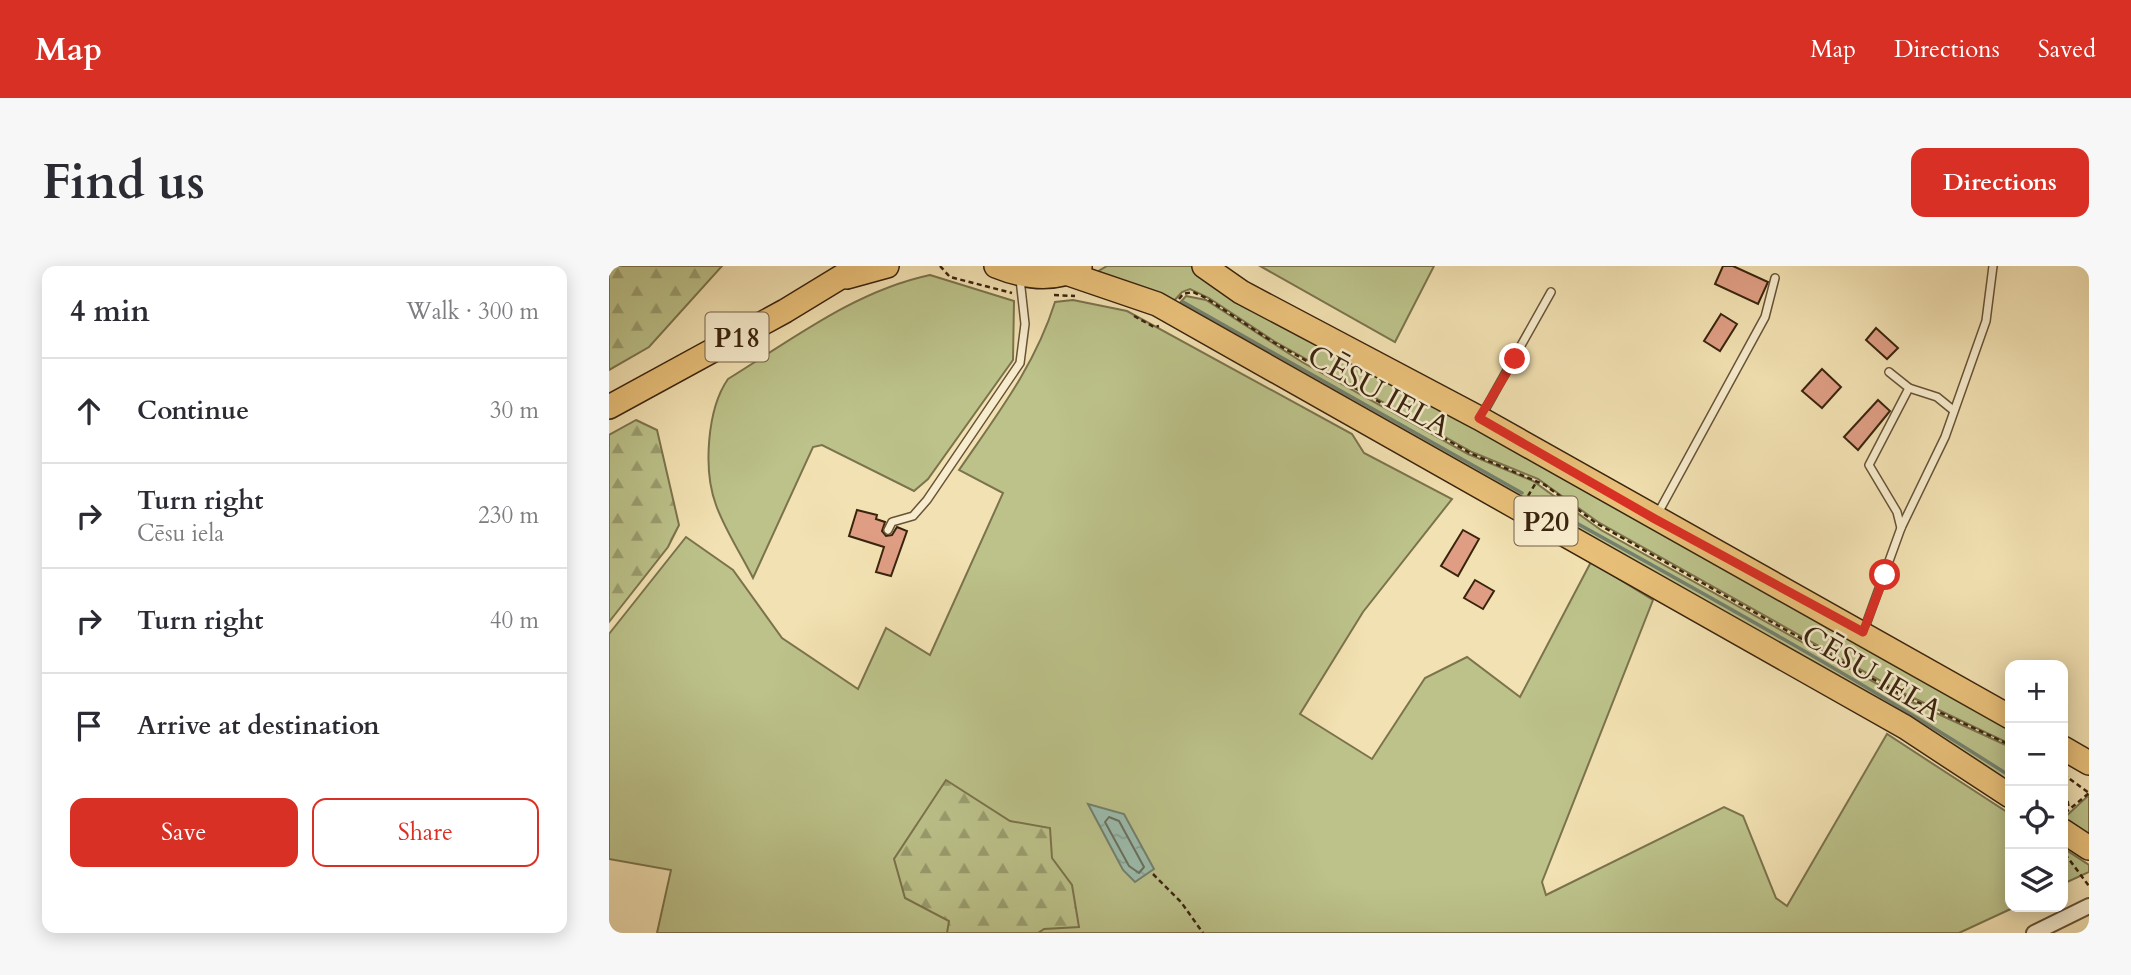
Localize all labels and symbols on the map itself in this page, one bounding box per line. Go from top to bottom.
road number: P18 [705,312,769,362]
street label: CĒSU IELA [1300,335,1458,448]
route end [1499,343,1530,374]
road number: P20 [1515,496,1577,546]
route start [1869,559,1900,590]
street label: CĒSU IELA [1794,615,1950,732]

